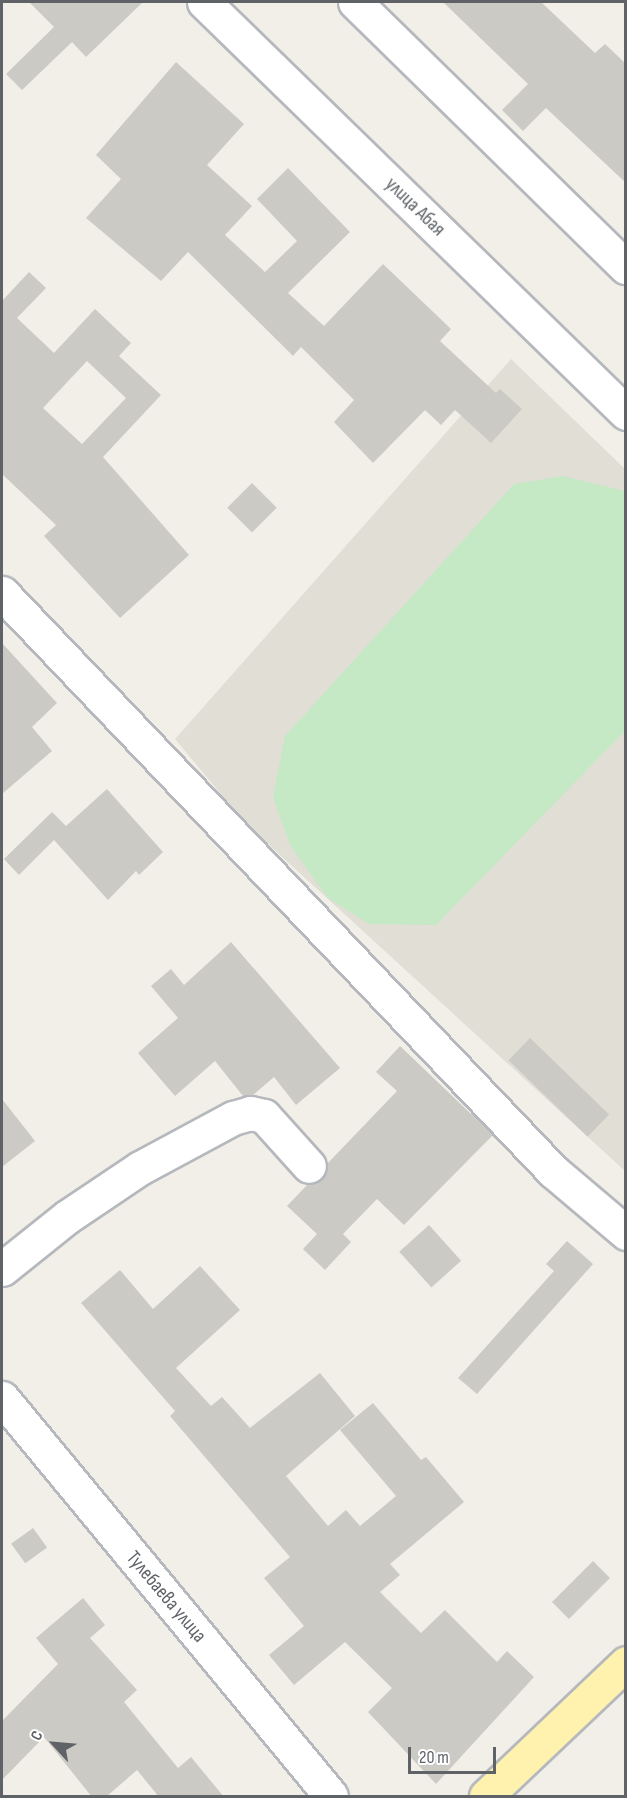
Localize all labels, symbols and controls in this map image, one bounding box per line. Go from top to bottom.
street label: улица Абая [380,173,450,241]
street label: Тулебаева улица [121,1546,211,1648]
north arrow [24,1714,84,1774]
text: С [27,1728,48,1744]
scale bar [411,1735,500,1773]
text: 20 m [419,1747,449,1768]

